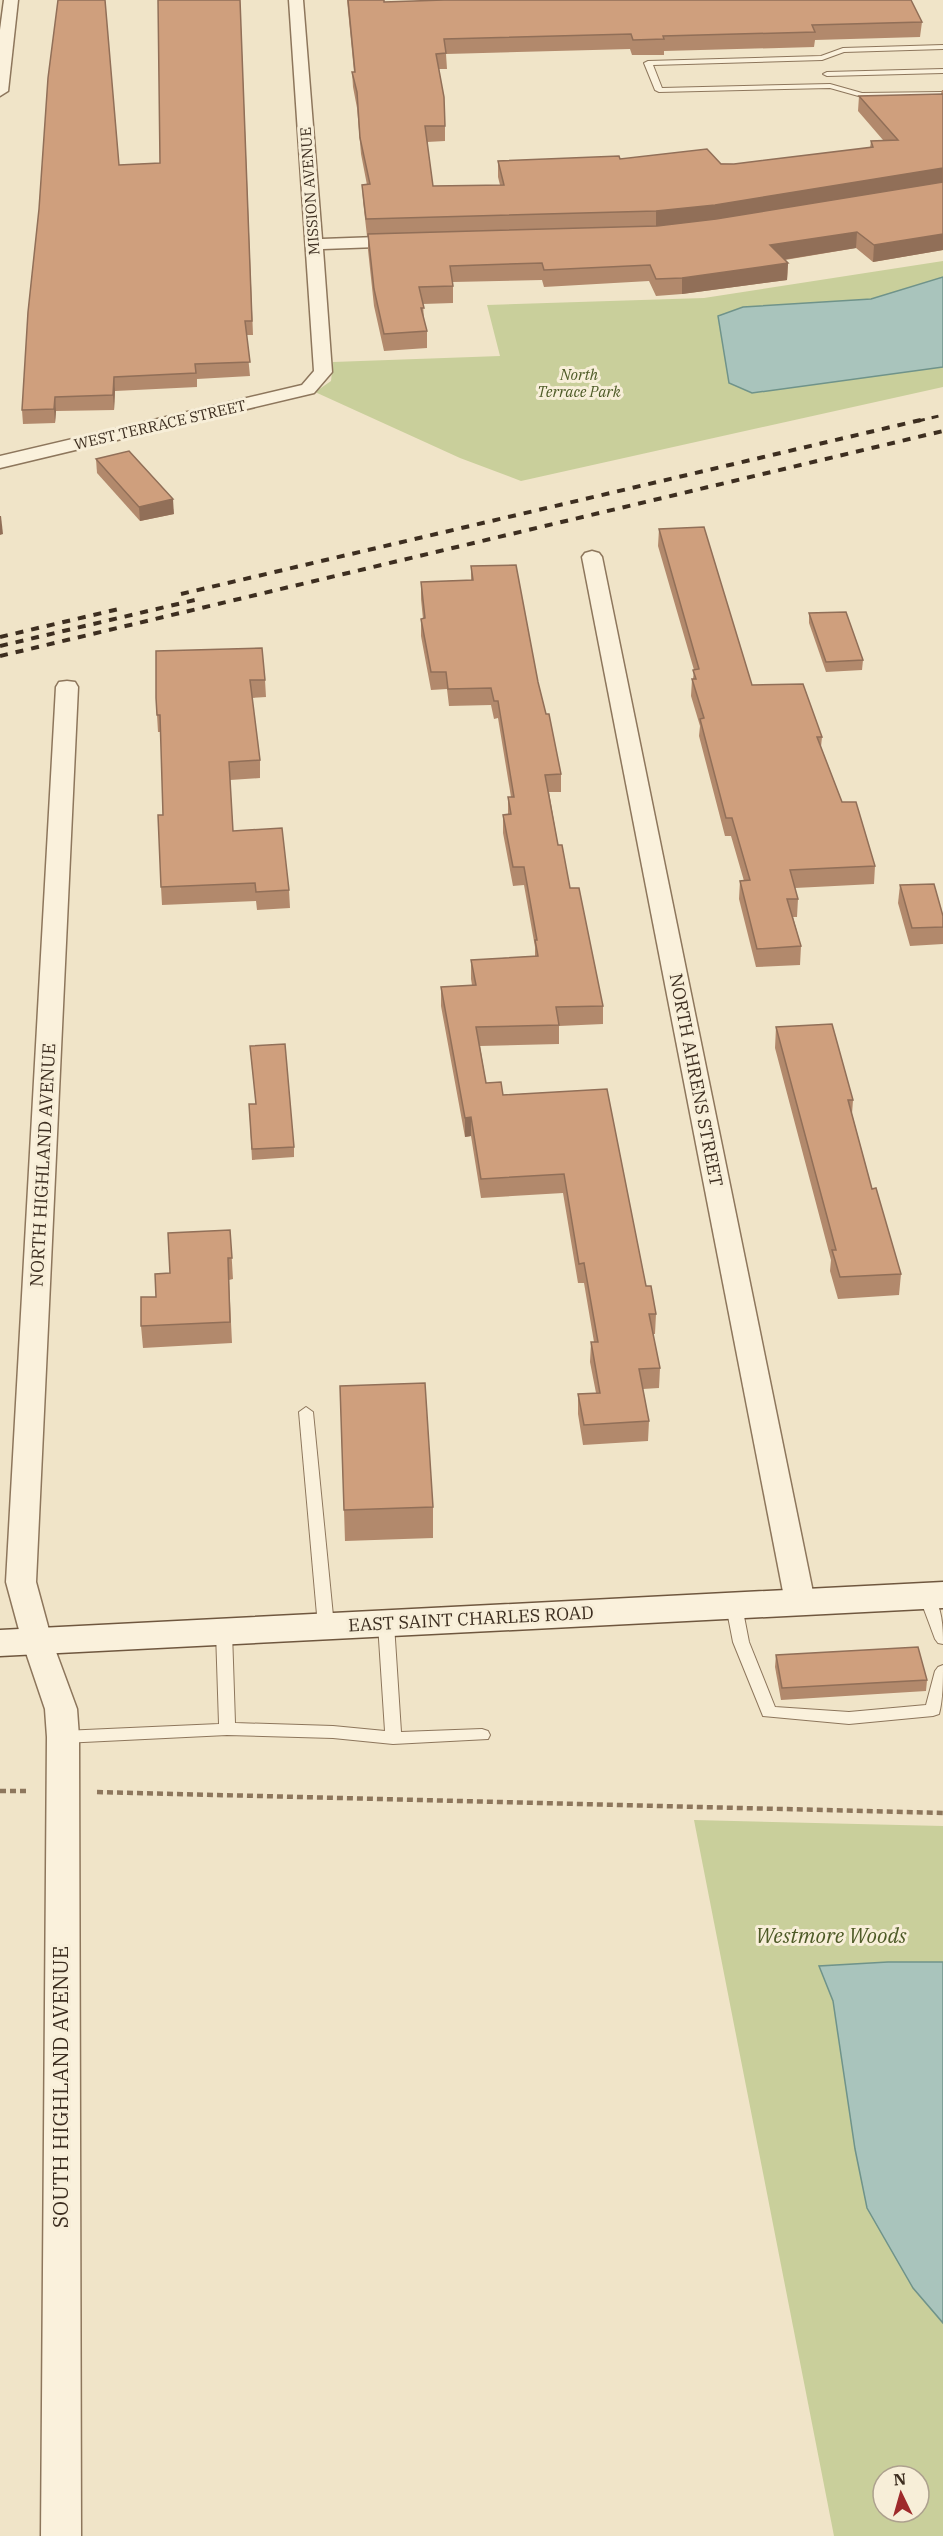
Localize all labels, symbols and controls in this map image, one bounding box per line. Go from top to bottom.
street label: MISSION AVENUE [296,126,323,256]
park label: North Terrace Park [537,365,621,401]
street label: WEST TERRACE STREET [72,395,248,454]
street label: NORTH AHRENS STREET [665,971,728,1189]
street label: NORTH HIGHLAND AVENUE [25,1043,60,1287]
street label: EAST SAINT CHARLES ROAD [348,1601,594,1636]
park label: Westmore Woods [755,1921,907,1949]
street label: SOUTH HIGHLAND AVENUE [46,1946,74,2228]
north arrow [871,2464,931,2524]
text: N [893,2469,907,2490]

